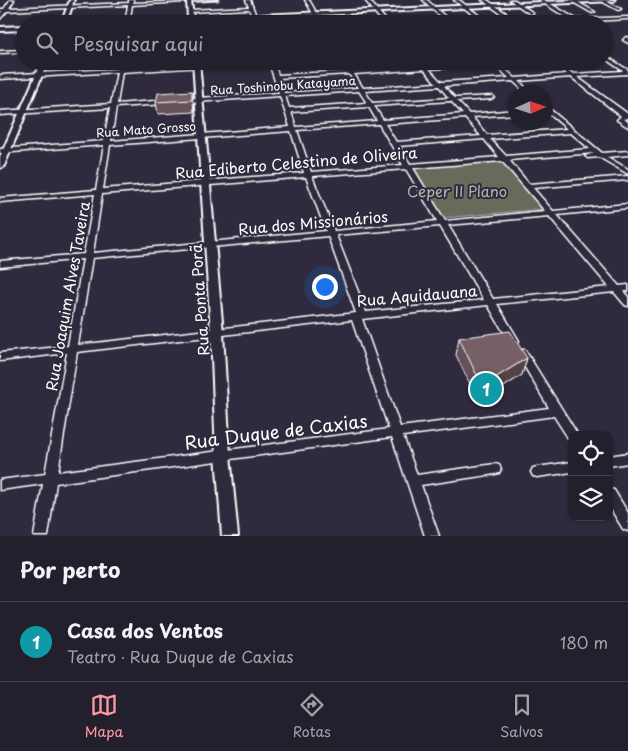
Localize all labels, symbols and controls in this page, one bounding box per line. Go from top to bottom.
search box [15,15,613,70]
icon: search [33,29,61,57]
text: Pesquisar aqui [73,29,203,57]
street label: Rua Toshinobu Katayama [210,71,357,99]
north arrow [508,85,553,130]
street label: Rua Mato Grosso [95,117,197,141]
street label: Rua Ediberto Celestino de Oliveira [174,140,418,184]
park label: Ceper II Plano [407,179,507,202]
street label: Rua Joaquim Alves Taveira [39,199,95,393]
street label: Rua dos Missionários [237,204,389,240]
street label: Rua Ponta Porã [184,243,214,357]
your location [312,274,338,300]
street label: Rua Aquidauana [356,278,479,312]
pin: 1 [470,370,502,408]
street label: Rua Duque de Caxias [183,406,369,456]
map controls [568,431,613,521]
button: locate [568,431,613,476]
button: layers [568,476,613,521]
text: Por perto [20,553,120,585]
text: Casa dos Ventos [67,616,223,644]
text: 1 [32,630,40,654]
text: 180 m [560,630,608,654]
text: Teatro · Rua Duque de Caxias [67,644,294,668]
tab: Mapa [85,691,123,742]
tab: Rotas [293,691,331,742]
tab: Salvos [500,691,543,742]

